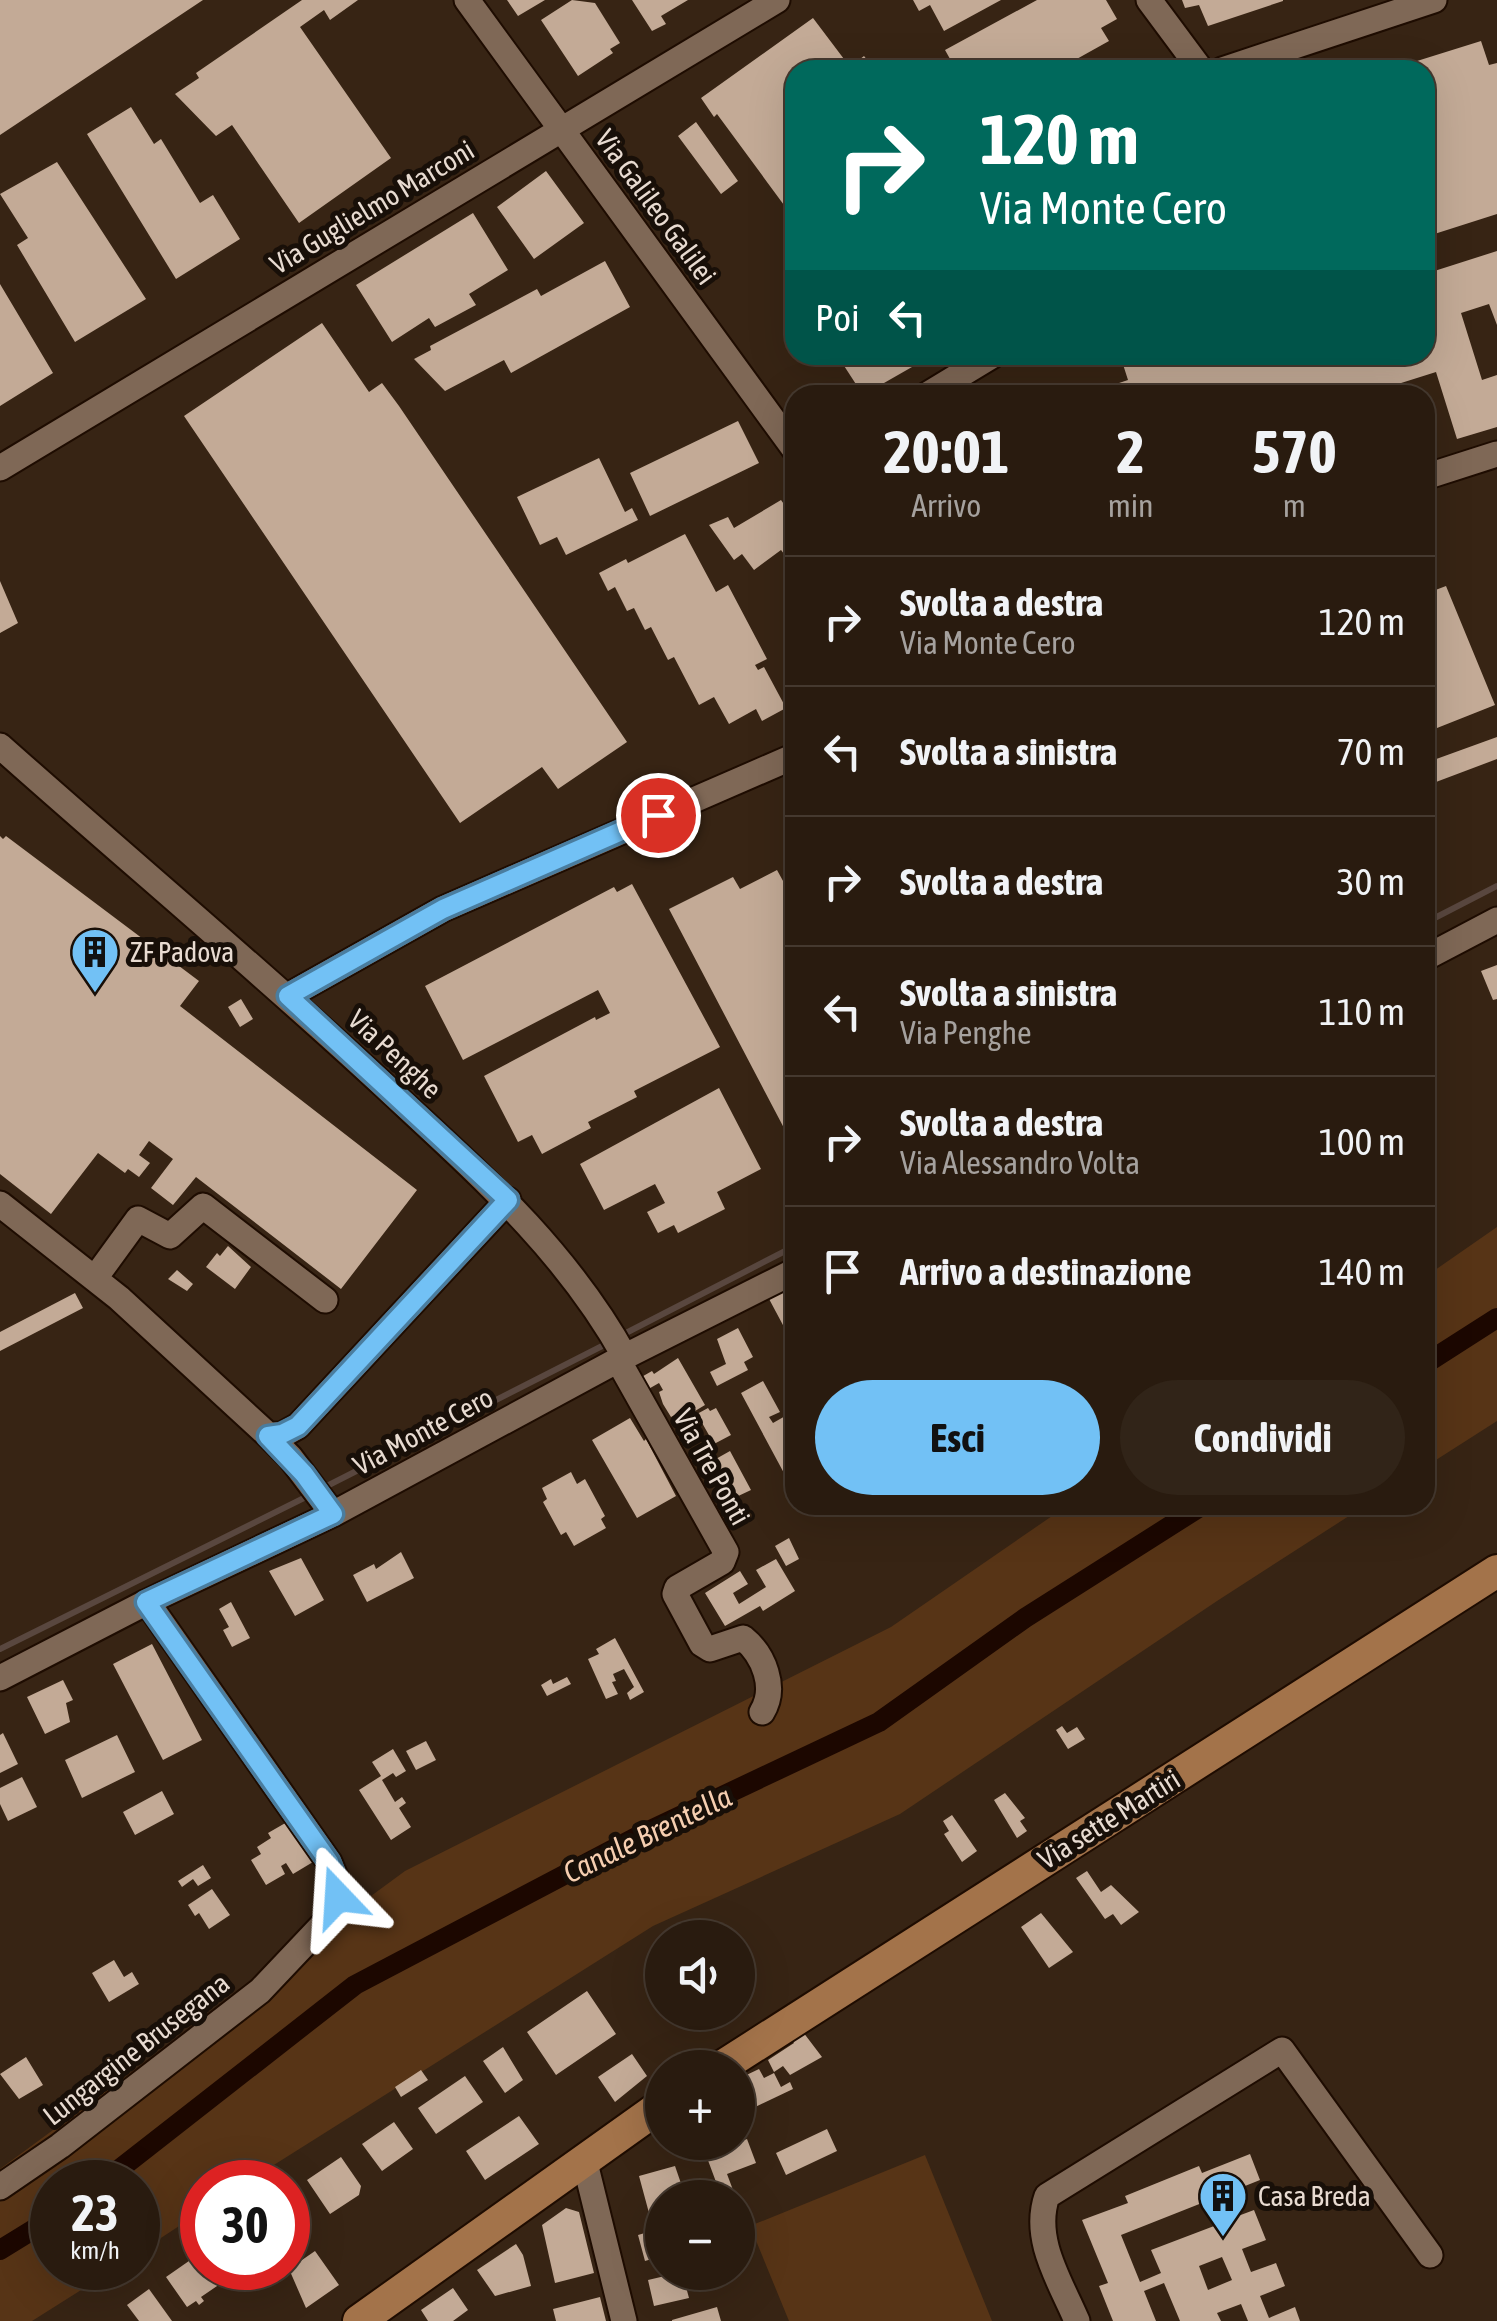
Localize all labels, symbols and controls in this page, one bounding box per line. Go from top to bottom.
text: 120 m [980,99,1139,179]
icon: right [815,100,945,230]
street label: Via Galileo Galilei [589,123,723,291]
street label: Via Guglielmo Marconi [264,134,480,280]
text: Via Monte Cero [980,182,1227,234]
icon: left [880,290,935,345]
text: Poi [815,296,860,339]
text: 20:01 [883,417,1009,486]
text: 2 [1117,417,1145,486]
text: 570 [1252,417,1337,486]
text: Arrivo [911,487,981,524]
text: min [1108,487,1154,524]
text: m [1283,487,1306,524]
text: Svolta a destra [900,581,1103,624]
icon: right [815,594,870,649]
text: 120 m [1319,600,1405,643]
text: Via Monte Cero [900,624,1076,661]
icon: left [815,724,870,779]
text: Svolta a sinistra [900,730,1117,773]
text: 70 m [1337,730,1405,773]
pin [616,773,701,858]
icon: arrive [631,788,686,843]
icon: right [815,854,870,909]
text: Svolta a destra [900,860,1103,903]
text: 30 m [1337,860,1405,903]
building icon: ZF Padova [69,926,121,994]
place label: ZF Padova [130,936,234,968]
text: Svolta a sinistra [900,971,1117,1014]
icon: left [815,984,870,1039]
text: 110 m [1319,990,1405,1033]
street label: Via Penghe [342,1003,448,1105]
text: Via Penghe [900,1014,1032,1051]
text: Svolta a destra [900,1101,1103,1144]
icon: right [815,1114,870,1169]
text: 100 m [1319,1120,1405,1163]
text: Via Alessandro Volta [900,1144,1140,1181]
icon: arrive [815,1244,870,1299]
text: Arrivo a destinazione [900,1250,1191,1293]
text: 140 m [1319,1250,1405,1293]
button: Esci [815,1380,1100,1495]
button: Condividi [1120,1380,1405,1495]
street label: Via Monte Cero [348,1381,498,1481]
street label: Via Tre Ponti [667,1404,757,1530]
street label: Via sette Martiri [1032,1763,1186,1875]
water label: Canale Brentella [557,1779,737,1889]
position arrow [286,1845,390,1949]
map controls [645,1920,755,2290]
button: sound [645,1920,755,2030]
street label: Lungargine Brusegana [37,1966,235,2132]
button: + [645,2050,755,2160]
speed limit sign: 30 [180,2160,310,2290]
building icon: Casa Breda [1197,2170,1249,2238]
button: − [645,2180,755,2290]
place label: Casa Breda [1258,2180,1371,2212]
text: 23 [71,2184,118,2242]
text: km/h [70,2236,120,2264]

